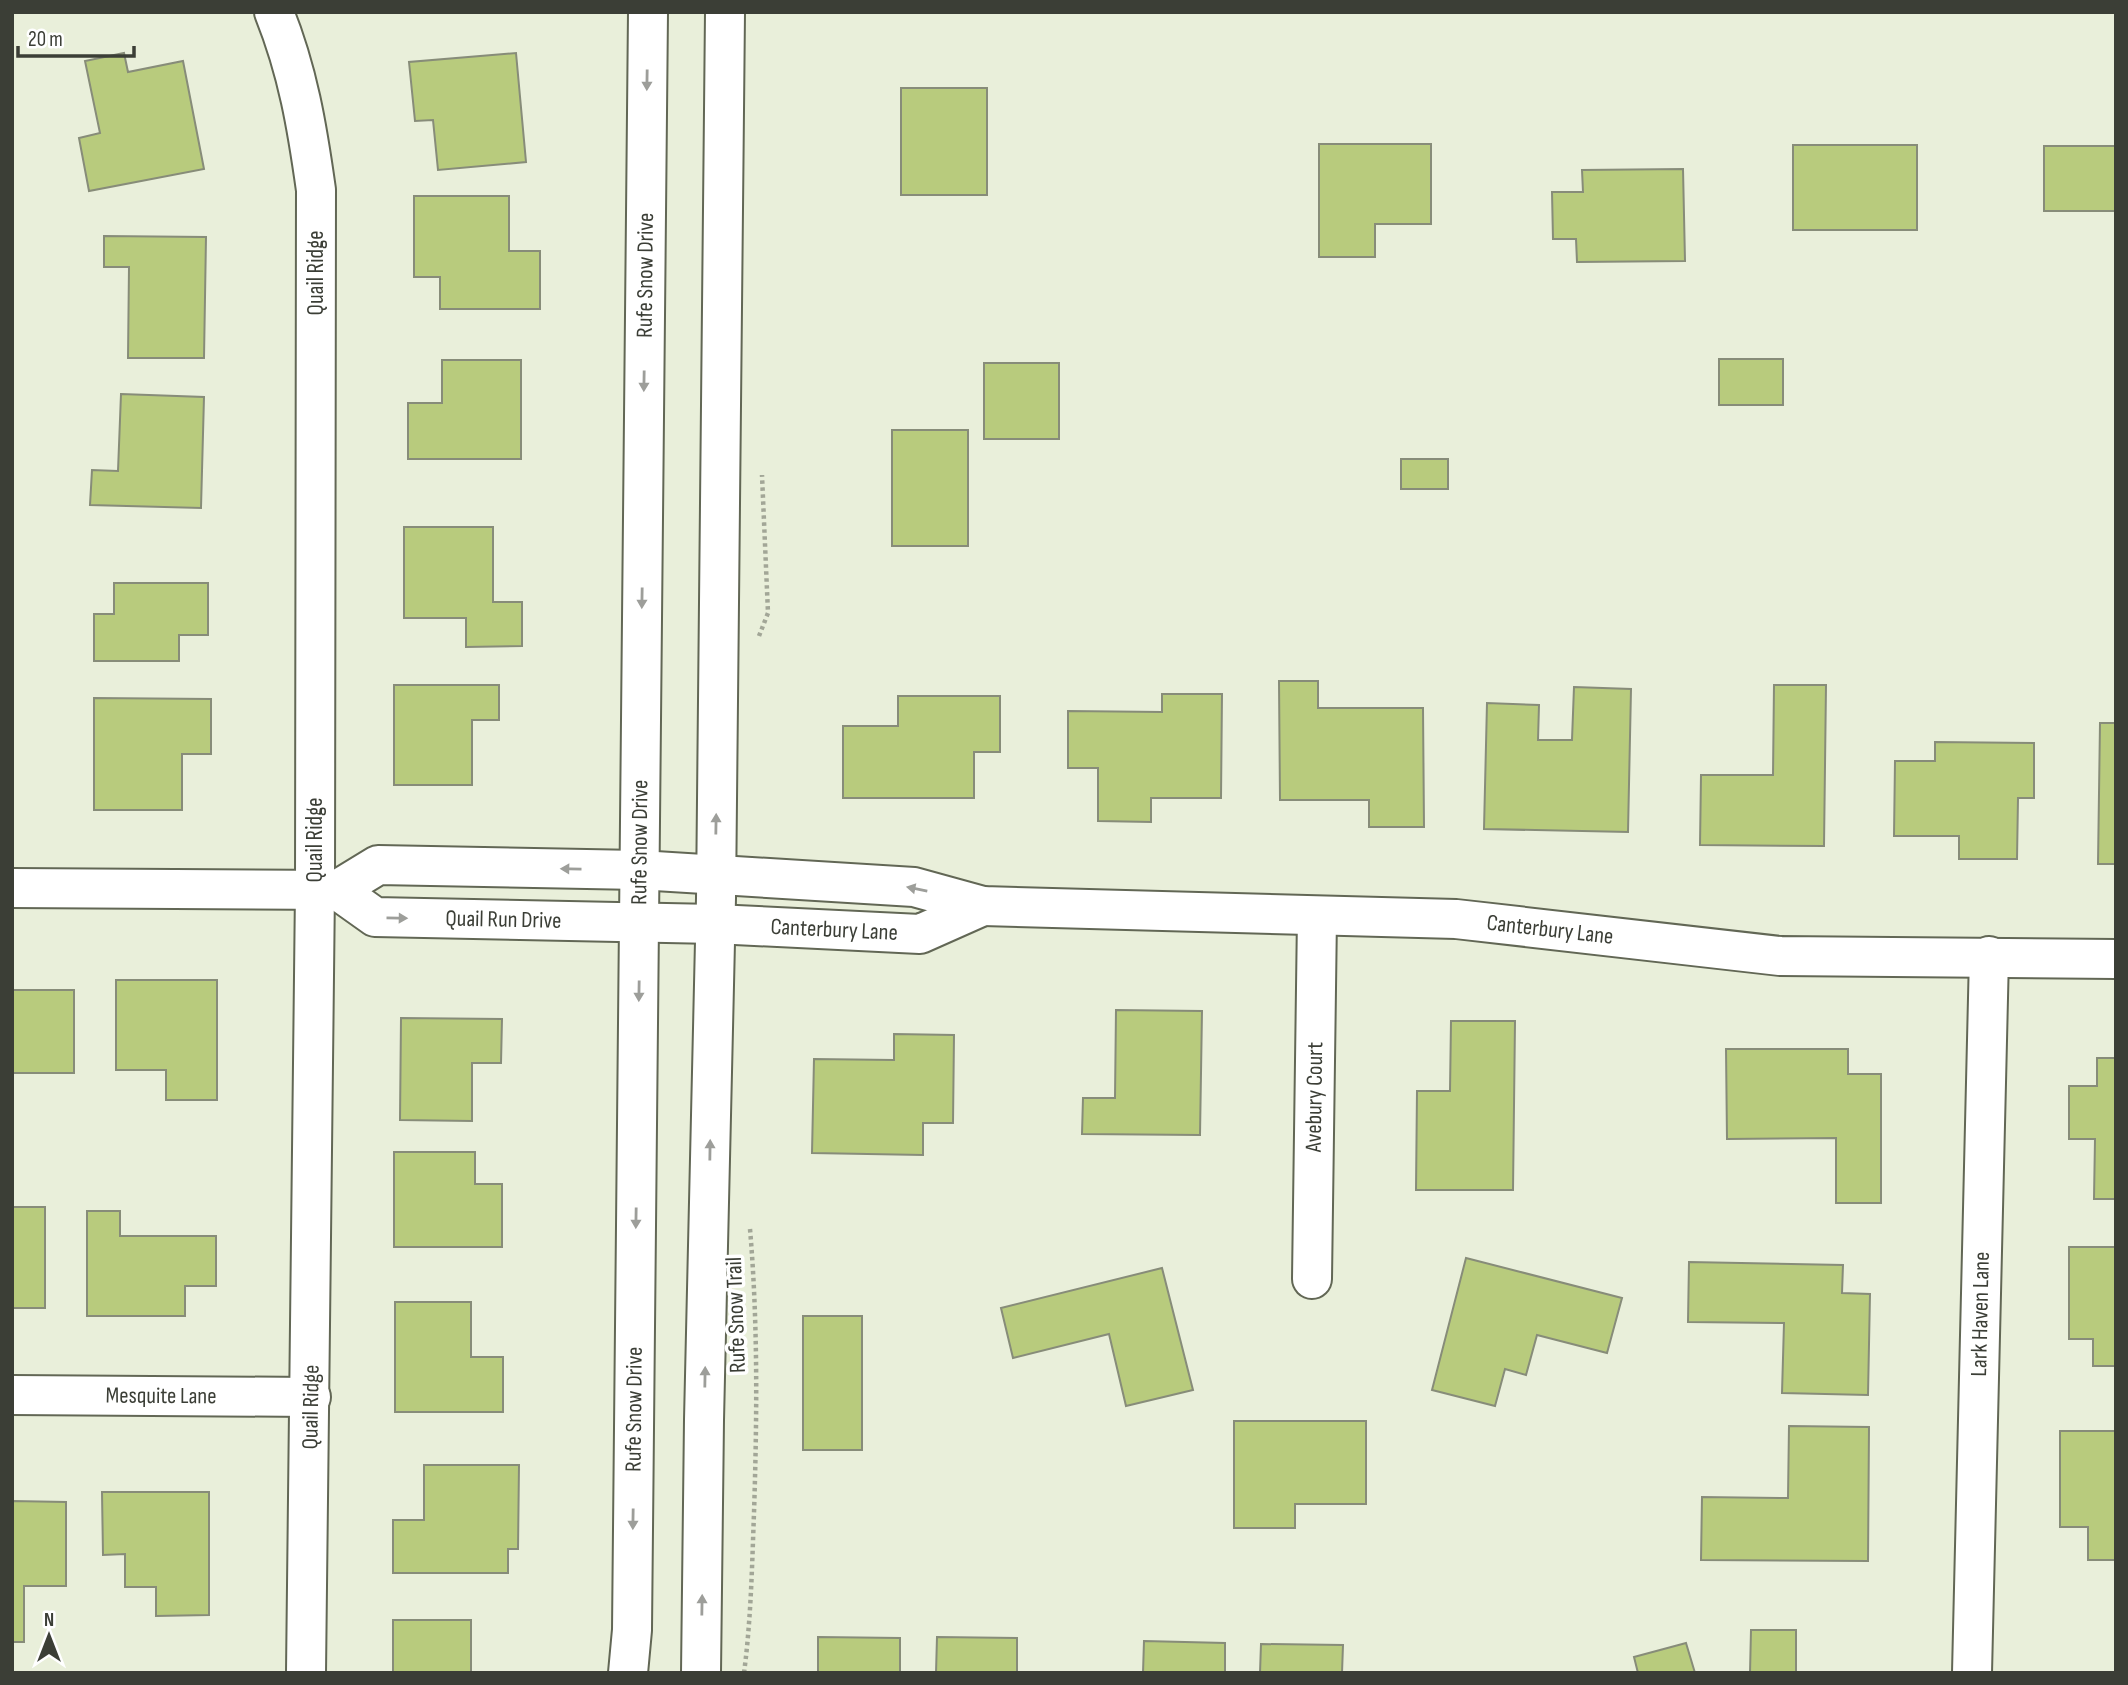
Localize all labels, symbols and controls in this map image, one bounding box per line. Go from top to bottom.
scale bar [18,14,133,58]
text: 20 m [28,27,63,52]
one-way arrow [641,70,653,92]
street label: Rufe Snow Drive [631,212,660,338]
street label: Quail Ridge [302,231,330,315]
one-way arrow [639,371,650,393]
one-way arrow [637,587,648,609]
street label: Rufe Snow Drive [625,779,654,905]
street label: Quail Ridge [301,798,329,882]
one-way arrow [710,813,722,835]
one-way arrow [560,863,582,875]
one-way arrow [906,883,928,894]
street label: Quail Run Drive [445,904,562,935]
street label: Canterbury Lane [1485,909,1615,951]
one-way arrow [386,912,408,924]
street label: Canterbury Lane [770,913,898,947]
one-way arrow [633,980,645,1002]
street label: Avebury Court [1300,1042,1329,1153]
one-way arrow [704,1138,716,1160]
one-way arrow [631,1208,642,1230]
street label: Lark Haven Lane [1965,1251,1996,1377]
street label: Rufe Snow Trail [720,1256,752,1374]
street label: Rufe Snow Drive [620,1346,649,1472]
street label: Quail Ridge [296,1364,326,1450]
one-way arrow [699,1366,711,1388]
street label: Mesquite Lane [105,1382,217,1410]
one-way arrow [628,1509,639,1531]
one-way arrow [696,1593,708,1615]
north arrow [14,1601,84,1671]
text: N [44,1609,54,1632]

